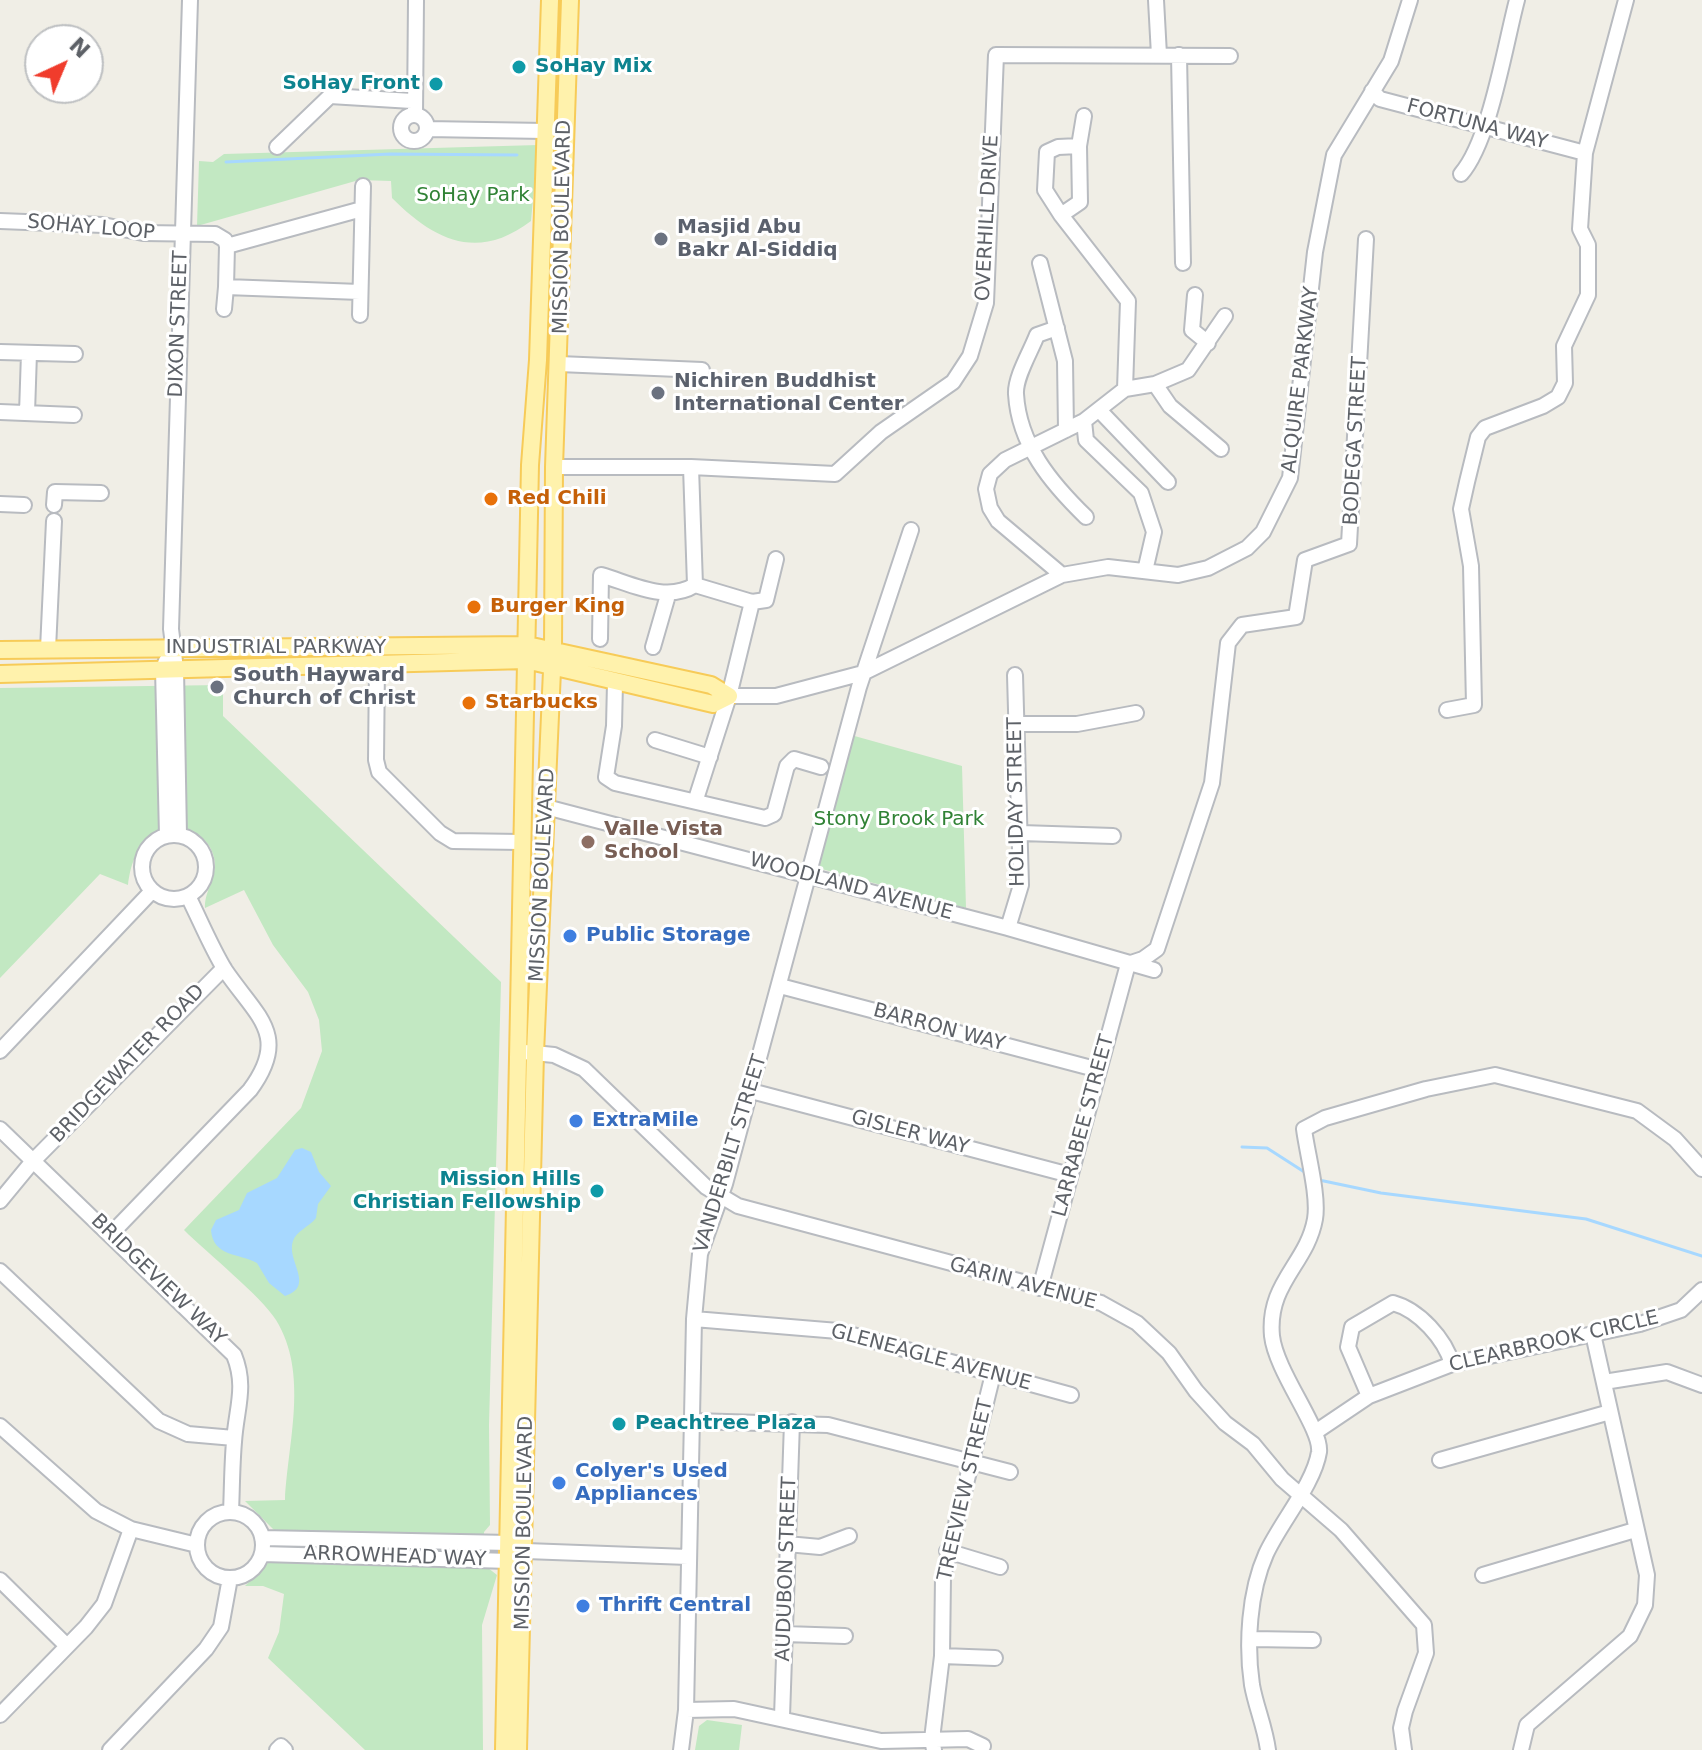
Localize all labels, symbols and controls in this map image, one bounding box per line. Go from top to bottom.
north arrow [24,24,104,104]
text: N [64,32,95,63]
place label: SoHay Mix [535,55,652,79]
marker: SoHay Mix [510,58,528,76]
place label: SoHay Front [282,72,420,96]
marker: SoHay Front [427,75,445,93]
street label: FORTUNA WAY [1404,95,1550,155]
street label: MISSION BOULEVARD [549,120,577,334]
street label: OVERHILL DRIVE [972,134,1004,302]
park label: SoHay Park [416,184,530,208]
street label: SOHAY LOOP [26,210,156,246]
place label: Masjid Abu Bakr Al-Siddiq [677,216,838,263]
marker: Masjid Abu Bakr Al-Siddiq [652,230,670,248]
street label: DIXON STREET [164,250,194,398]
street label: ALQUIRE PARKWAY [1278,285,1324,475]
street label: BODEGA STREET [1340,356,1372,526]
place label: Nichiren Buddhist International Center [674,370,904,417]
marker: Nichiren Buddhist International Center [649,384,667,402]
place label: Red Chili [507,487,607,511]
marker: Red Chili [482,490,500,508]
place label: Burger King [490,595,625,619]
marker: Burger King [465,598,483,616]
street label: INDUSTRIAL PARKWAY [166,636,386,660]
place label: South Hayward Church of Christ [233,664,416,711]
marker: South Hayward Church of Christ [208,678,226,696]
place label: Starbucks [485,691,598,715]
marker: Starbucks [460,694,478,712]
street label: HOLIDAY STREET [1004,717,1030,887]
street label: MISSION BOULEVARD [525,767,561,983]
park label: Stony Brook Park [814,808,984,832]
place label: Valle Vista School [604,818,723,865]
marker: Valle Vista School [579,833,597,851]
street label: WOODLAND AVENUE [747,848,955,926]
place label: Public Storage [586,924,751,948]
marker: Public Storage [561,927,579,945]
street label: BRIDGEWATER ROAD [46,980,210,1148]
street label: BARRON WAY [871,999,1007,1057]
street label: LARRABEE STREET [1048,1032,1120,1220]
street label: VANDERBILT STREET [689,1052,773,1256]
street label: GISLER WAY [848,1106,972,1160]
place label: ExtraMile [592,1109,699,1133]
marker: ExtraMile [567,1112,585,1130]
place label: Mission Hills Christian Fellowship [353,1168,581,1215]
marker: Mission Hills Christian Fellowship [588,1182,606,1200]
street label: BRIDGEVIEW WAY [85,1209,231,1351]
street label: GARIN AVENUE [947,1253,1099,1315]
street label: CLEARBROOK CIRCLE [1447,1306,1661,1378]
street label: GLENEAGLE AVENUE [828,1320,1034,1396]
street label: TREEVIEW STREET [933,1397,999,1583]
place label: Peachtree Plaza [635,1412,816,1436]
marker: Peachtree Plaza [610,1415,628,1433]
street label: MISSION BOULEVARD [511,1416,539,1630]
place label: Colyer's Used Appliances [575,1460,728,1507]
marker: Colyer's Used Appliances [550,1474,568,1492]
street label: AUDUBON STREET [772,1476,802,1662]
street label: ARROWHEAD WAY [303,1542,487,1572]
place label: Thrift Central [599,1594,751,1618]
marker: Thrift Central [574,1597,592,1615]

